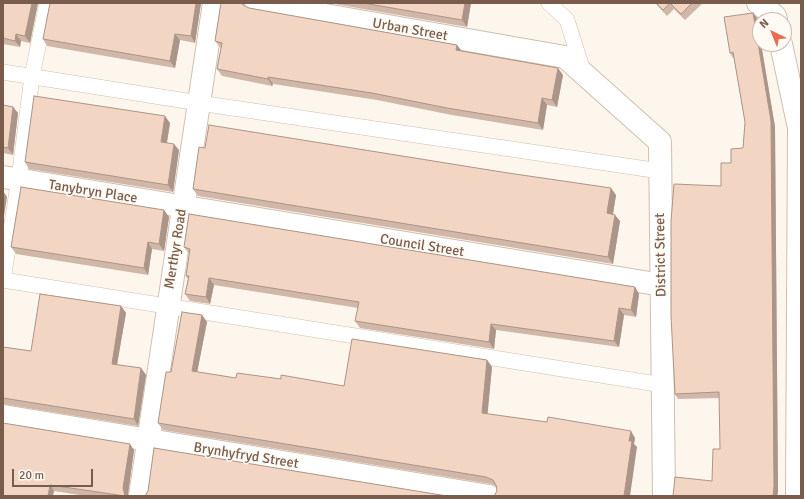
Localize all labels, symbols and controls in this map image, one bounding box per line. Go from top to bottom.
north arrow [752,12,792,52]
street label: Urban Street [371,15,449,45]
text: N [757,16,771,31]
street label: Tanybryn Place [47,177,139,207]
street label: Merthyr Road [161,208,191,290]
street label: District Street [652,213,670,297]
street label: Council Street [379,231,465,261]
street label: Brynhyfryd Street [192,439,300,473]
scale bar [14,461,95,487]
text: 20 m [19,468,44,483]

